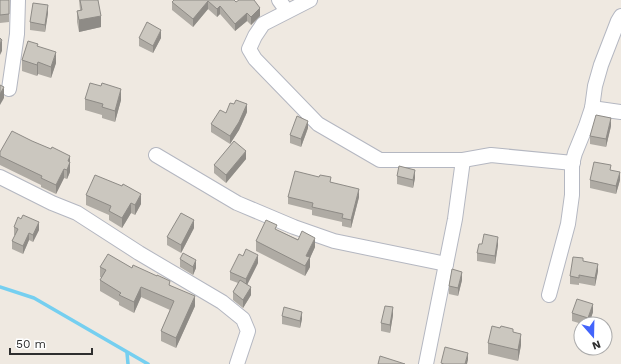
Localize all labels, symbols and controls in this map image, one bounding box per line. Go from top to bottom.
north arrow [573,316,613,356]
scale bar [10,330,92,356]
text: 50 m [16,337,46,351]
text: N [590,337,602,352]

